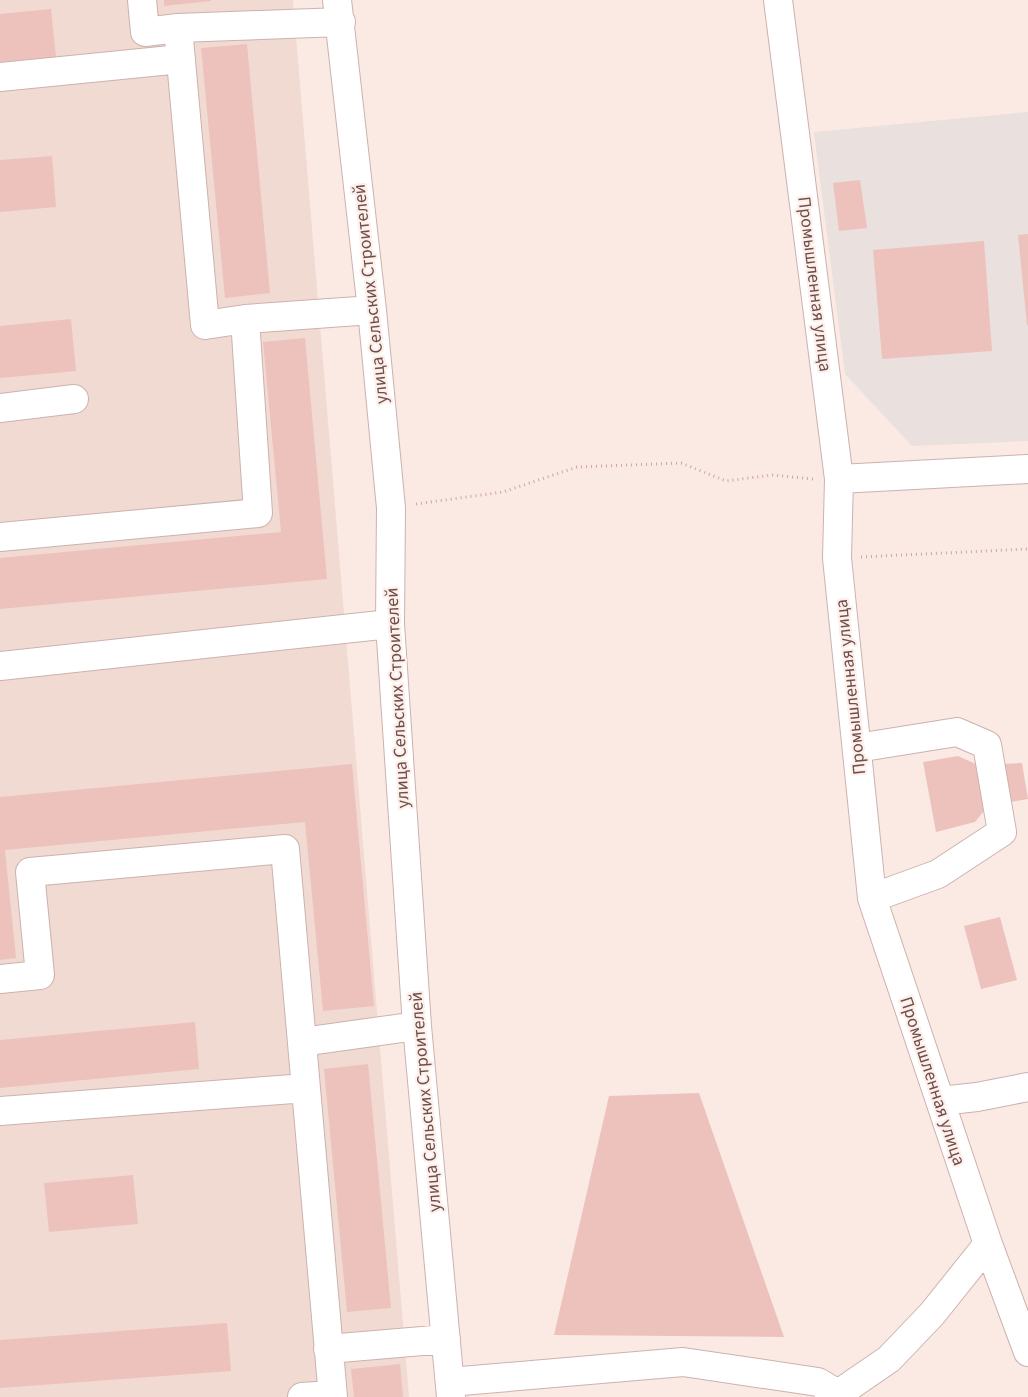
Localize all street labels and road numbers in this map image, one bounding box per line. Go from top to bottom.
street label: улица Сельских Строителей [347,183,394,405]
street label: Промышленная улица [791,195,838,373]
street label: улица Сельских Строителей [379,587,416,809]
street label: Промышленная улица [829,598,872,776]
street label: улица Сельских Строителей [403,991,448,1213]
street label: Промышленная улица [893,993,972,1169]

